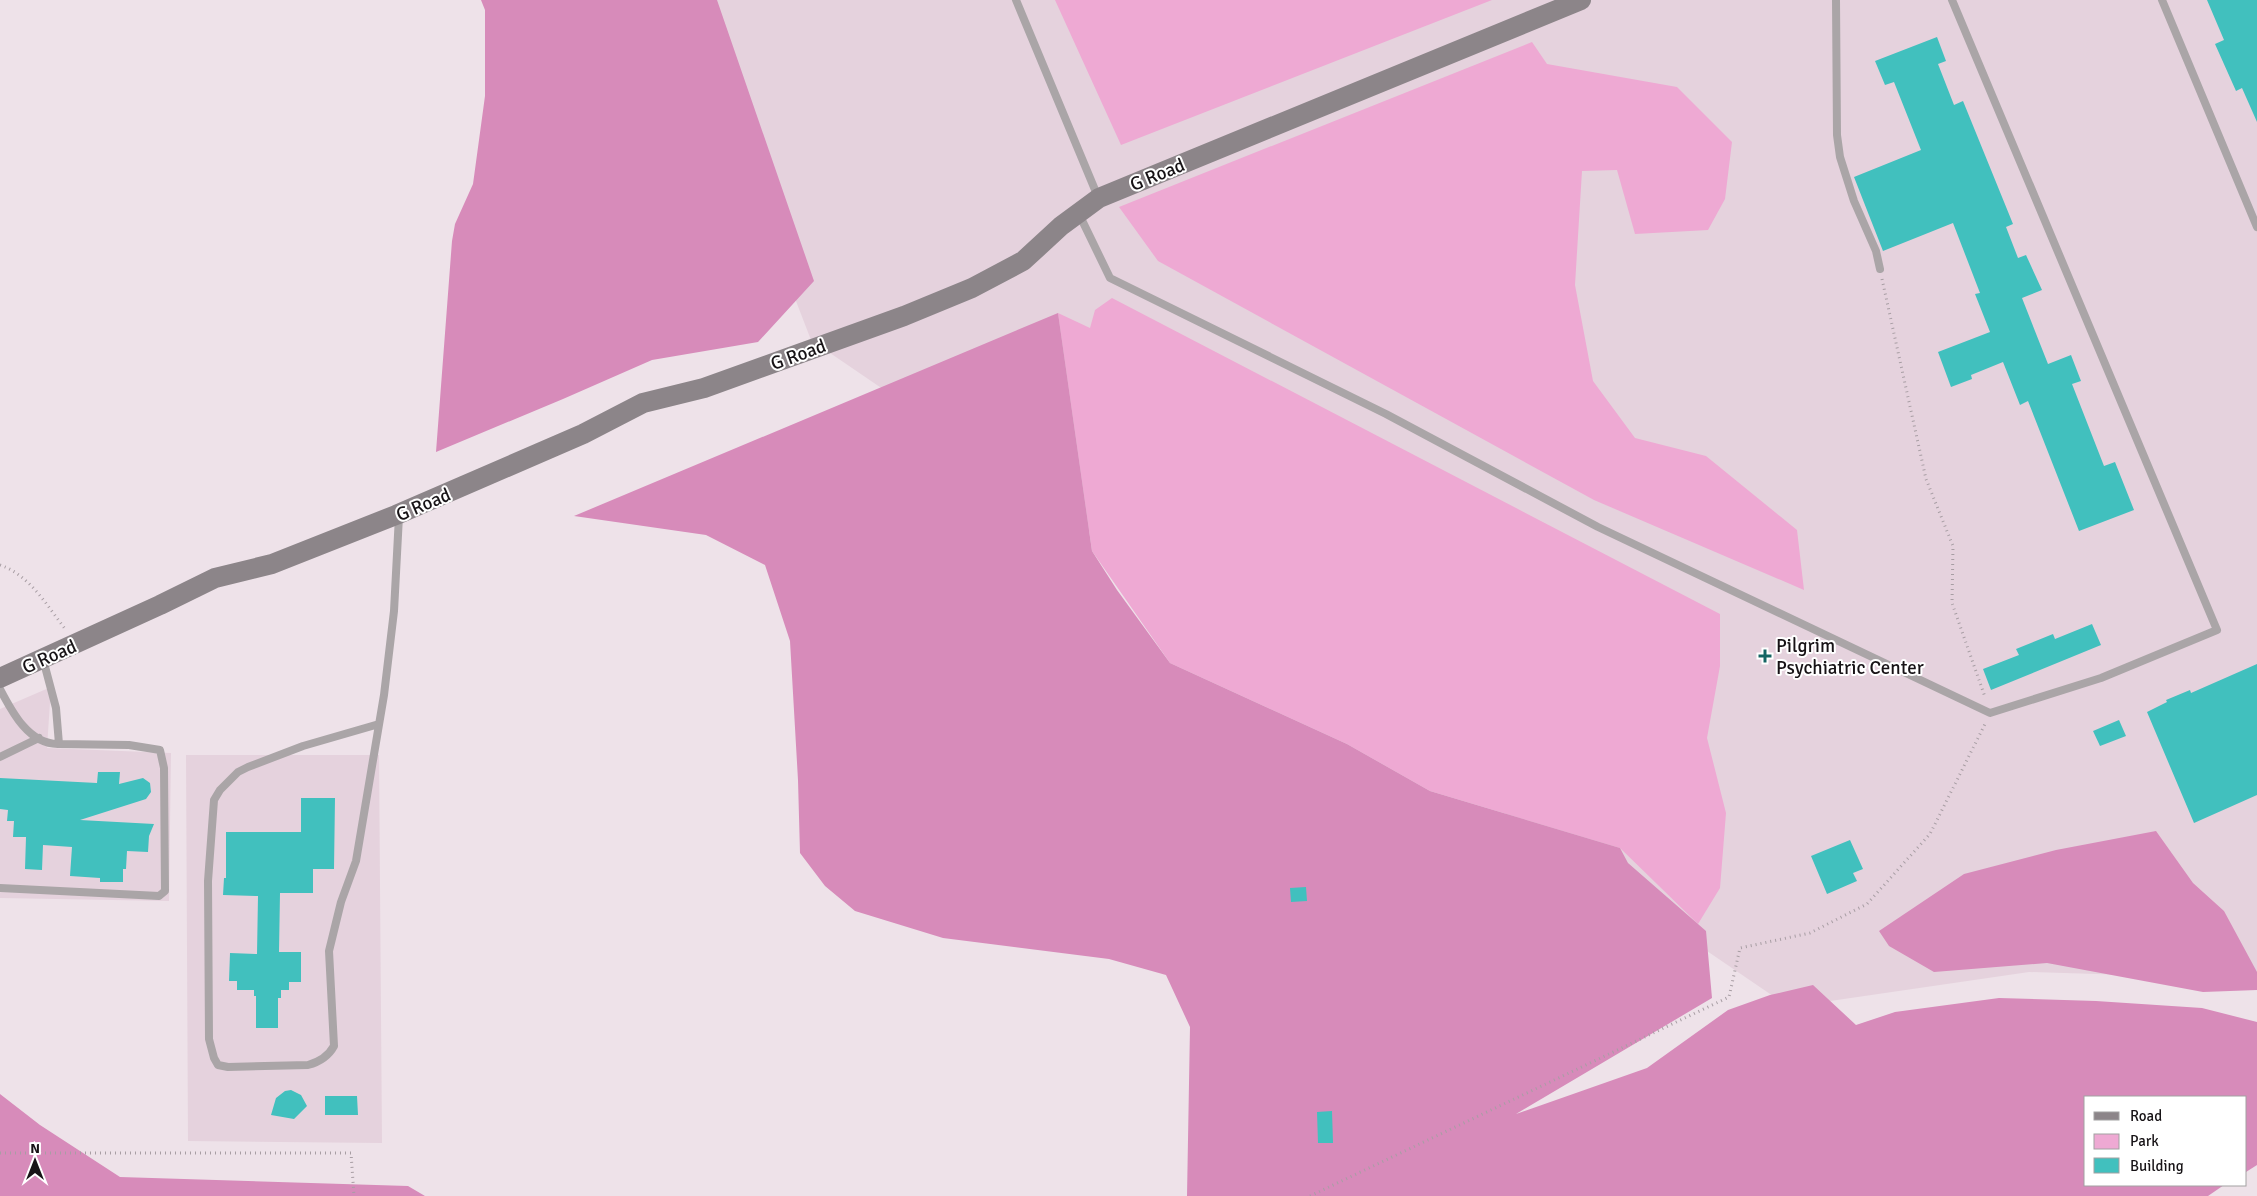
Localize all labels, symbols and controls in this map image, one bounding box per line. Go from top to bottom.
street label: G Road [1126,153,1188,197]
street label: G Road [767,334,829,376]
street label: G Road [392,483,454,527]
street label: G Road [18,634,80,679]
place label: Pilgrim Psychiatric Center [1776,634,1924,680]
marker: Pilgrim Psychiatric Center [1758,649,1772,663]
legend [2084,1096,2247,1186]
text: Road [2130,1107,2162,1125]
text: Park [2130,1132,2159,1150]
north arrow [10,1136,60,1186]
text: N [30,1140,40,1157]
text: Building [2130,1157,2184,1175]

